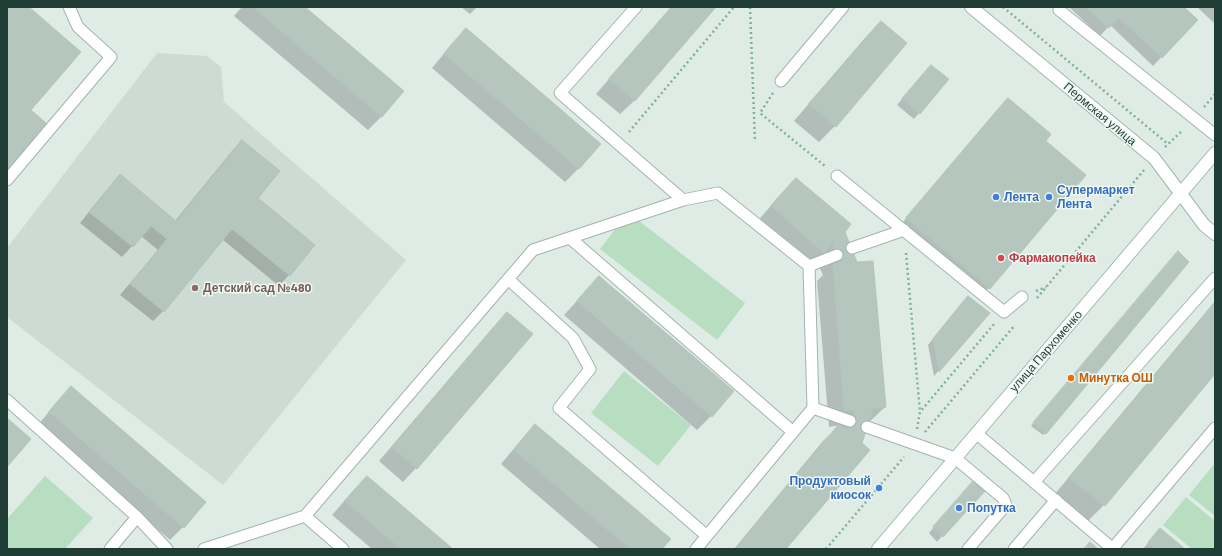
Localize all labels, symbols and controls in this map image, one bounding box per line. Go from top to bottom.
street label: Пермская улица [1061,79,1139,149]
place label: Супермаркет Лента [1057,183,1135,211]
place label: Лента [1004,190,1039,204]
marker: Лента [991,192,1001,202]
marker: Супермаркет Лента [1044,192,1054,202]
place label: Фармакопейка [1009,251,1096,265]
marker: Фармакопейка [996,253,1006,263]
place label: Детский сад №480 [203,281,311,295]
marker: Детский сад №480 [190,283,200,293]
street label: улица Пархоменко [1007,307,1085,395]
place label: Минутка ОШ [1079,371,1153,385]
marker: Минутка ОШ [1066,373,1076,383]
place label: Продуктовый киосок [789,474,871,502]
marker: Продуктовый киосок [874,483,884,493]
place label: Попутка [967,501,1016,515]
marker: Попутка [954,503,964,513]

